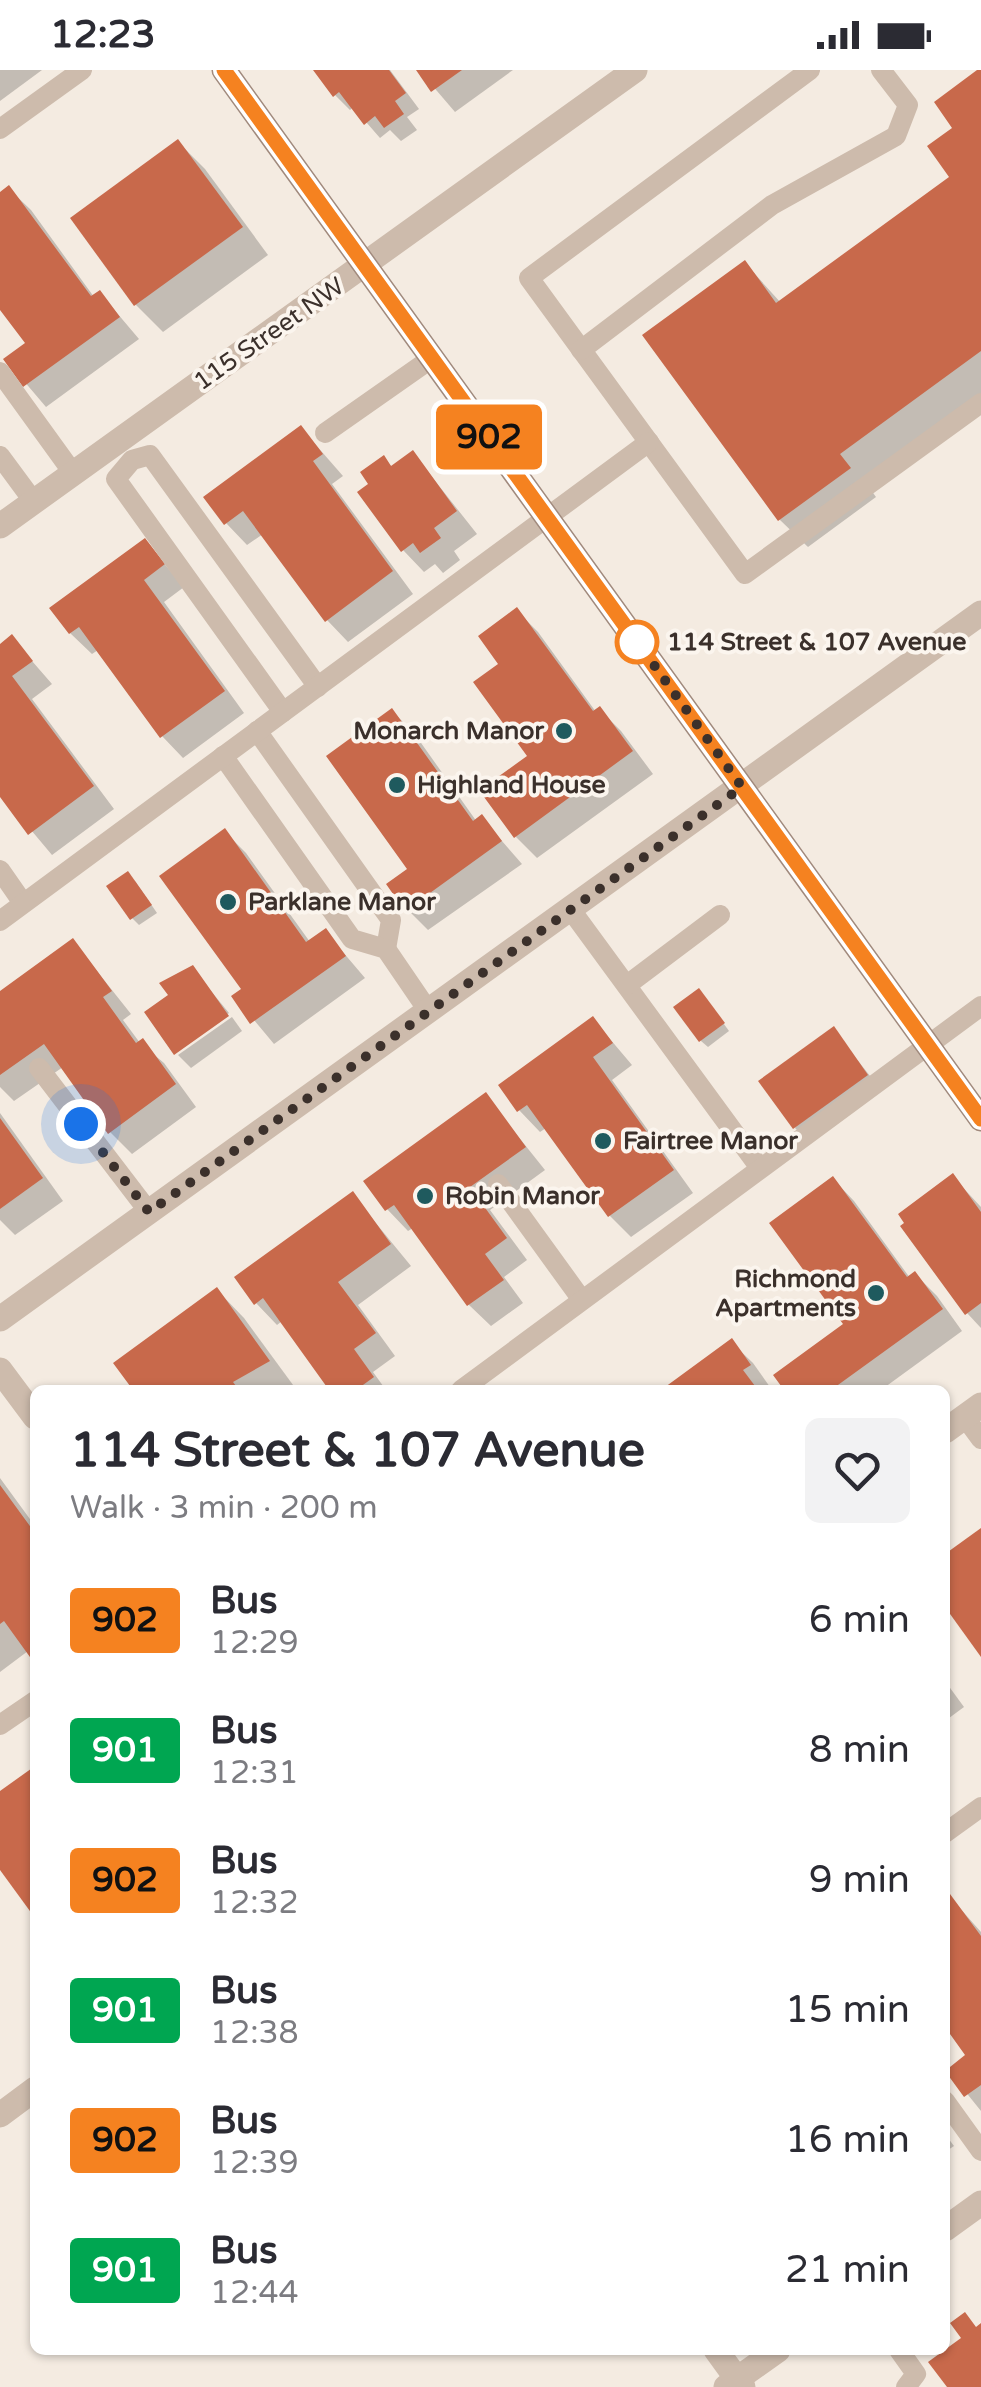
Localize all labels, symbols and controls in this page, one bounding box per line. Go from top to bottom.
text: 12:23 [50,12,155,58]
street label: 115 Street NW [188,271,350,397]
line badge: 902 [432,404,546,470]
text: 902 [456,416,522,458]
marker: 114 Street & 107 Avenue [616,621,658,663]
place label: 114 Street & 107 Avenue [667,627,966,657]
place label: Monarch Manor [353,716,544,746]
marker: Monarch Manor [553,720,575,742]
place label: Highland House [417,770,606,800]
marker: Highland House [386,774,408,796]
place label: Parklane Manor [248,887,436,917]
marker: Parklane Manor [217,891,239,913]
your location [56,1099,106,1149]
place label: Fairtree Manor [623,1126,798,1156]
marker: Fairtree Manor [592,1130,614,1152]
place label: Robin Manor [445,1181,600,1211]
marker: Robin Manor [414,1185,436,1207]
place label: Richmond Apartments [715,1264,856,1323]
marker: Richmond Apartments [865,1282,887,1304]
button: heart [805,1418,910,1523]
text: 114 Street & 107 Avenue [70,1422,645,1480]
text: Walk · 3 min · 200 m [70,1489,378,1527]
text: Bus [210,1578,277,1624]
text: 6 min [809,1597,910,1643]
text: 902 [92,1599,158,1641]
text: 12:29 [210,1624,299,1662]
text: Bus [210,1708,277,1754]
text: 8 min [809,1727,910,1773]
text: 901 [92,1729,158,1771]
text: 12:31 [210,1754,299,1792]
text: Bus [210,1838,277,1884]
text: 9 min [809,1857,910,1903]
text: 902 [92,1859,158,1901]
text: 12:32 [210,1884,299,1922]
text: Bus [210,1968,277,2014]
text: 15 min [785,1987,910,2033]
text: 901 [92,1989,158,2031]
text: 12:38 [210,2014,299,2052]
text: Bus [210,2098,277,2144]
text: 16 min [785,2117,910,2163]
text: 902 [92,2119,158,2161]
text: 12:39 [210,2144,299,2182]
text: Bus [210,2228,277,2274]
text: 21 min [785,2247,910,2293]
text: 901 [92,2249,158,2291]
text: 12:44 [210,2274,299,2312]

